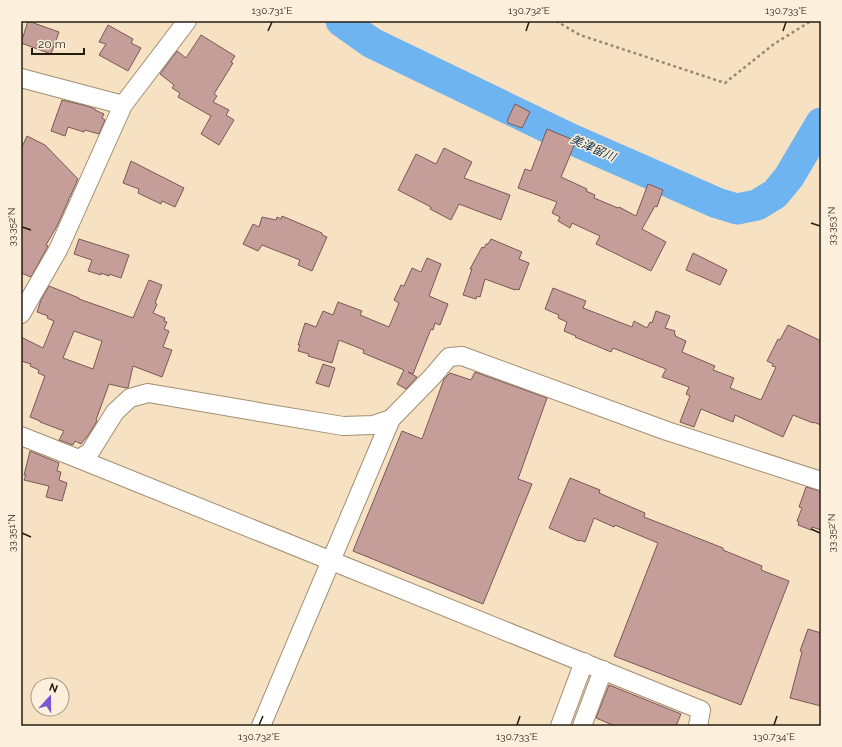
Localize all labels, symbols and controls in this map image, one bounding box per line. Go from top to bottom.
text: 130.731°E [252,5,292,16]
text: 130.732°E [508,5,550,16]
text: 130.733°E [765,5,807,16]
scale bar [32,30,84,56]
text: 20 m [38,37,66,51]
water label: 美津留川 [568,132,620,165]
text: 33.353°N [826,207,837,245]
text: 33.352°N [6,208,17,246]
text: 33.351°N [6,514,17,552]
text: 33.352°N [826,514,837,552]
north arrow [30,677,70,717]
text: N [47,681,60,696]
text: 130.732°E [238,731,280,742]
text: 130.733°E [496,731,538,742]
text: 130.734°E [753,731,795,742]

